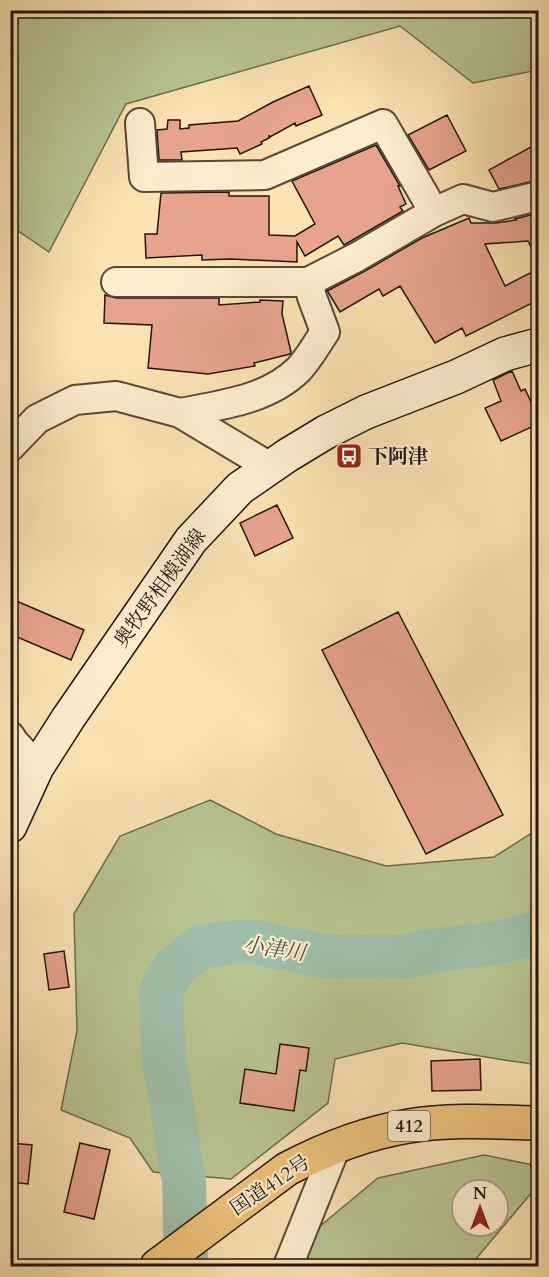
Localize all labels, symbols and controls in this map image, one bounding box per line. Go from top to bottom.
bus stop icon: 下阿津 [334,441,364,471]
place label: 下阿津 [368,443,428,470]
street label: 奥牧野相模湖線 [108,523,212,653]
water label: 小津川 [241,930,309,968]
road number: 412 [388,1111,430,1141]
street label: 国道412号 [225,1148,315,1222]
north arrow [450,1178,510,1238]
text: N [473,1183,487,1205]

